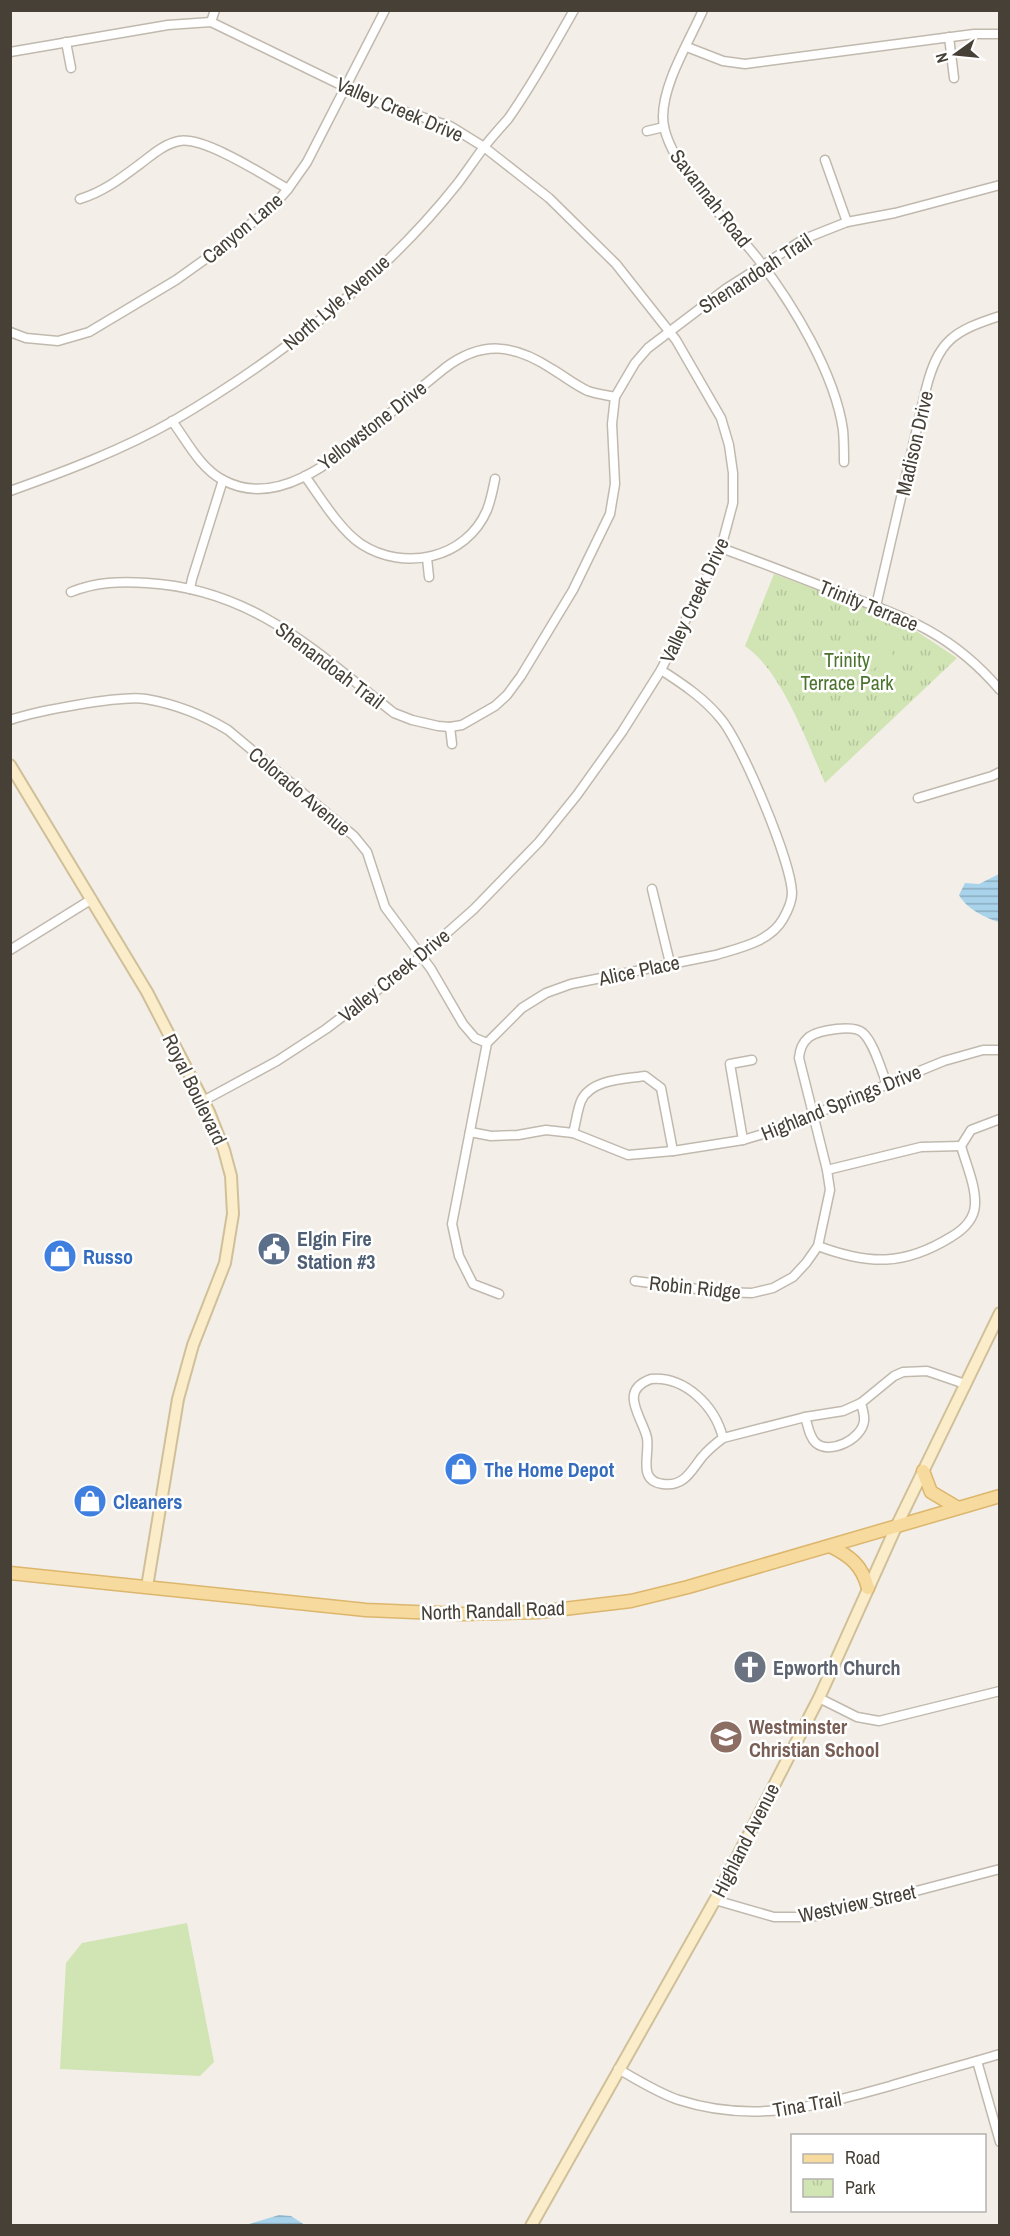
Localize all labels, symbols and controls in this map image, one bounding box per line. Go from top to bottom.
north arrow [926,24,986,84]
text: N [930,50,953,65]
street label: Valley Creek Drive [332,70,468,148]
street label: Savannah Road [664,143,758,253]
street label: Canyon Lane [196,186,288,270]
street label: Shenandoah Trail [693,226,817,320]
street label: North Lyle Avenue [277,248,395,356]
street label: Yellowstone Drive [312,374,432,476]
street label: Madison Drive [889,388,939,498]
street label: Valley Creek Drive [653,533,735,667]
street label: Trinity Terrace [815,573,923,637]
street label: Shenandoah Trail [270,615,390,715]
park label: Trinity Terrace Park [801,646,894,696]
street label: Colorado Avenue [243,740,357,842]
street label: Valley Creek Drive [333,922,455,1028]
street label: Alice Place [595,948,682,992]
street label: Royal Boulevard [156,1029,234,1149]
street label: Highland Springs Drive [757,1058,925,1146]
place label: Elgin Fire Station #3 [297,1225,375,1275]
public building icon: Elgin Fire Station #3 [256,1231,292,1267]
shop icon: Russo [42,1238,78,1274]
place label: Russo [83,1243,133,1270]
street label: Robin Ridge [648,1269,742,1305]
shop icon: The Home Depot [443,1451,479,1487]
place label: The Home Depot [484,1456,615,1483]
shop icon: Cleaners [72,1483,108,1519]
place label: Cleaners [113,1488,182,1515]
street label: North Randall Road [421,1594,565,1626]
church icon: Epworth Church [732,1649,768,1685]
place label: Epworth Church [773,1654,901,1681]
place label: Westminster Christian School [749,1713,879,1763]
school or university icon: Westminster Christian School [708,1719,744,1755]
street label: Highland Avenue [705,1778,785,1902]
street label: Westview Street [796,1877,918,1929]
street label: Tina Trail [771,2085,843,2123]
legend [791,2134,986,2212]
text: Road [845,2145,880,2170]
text: Park [845,2175,876,2200]

